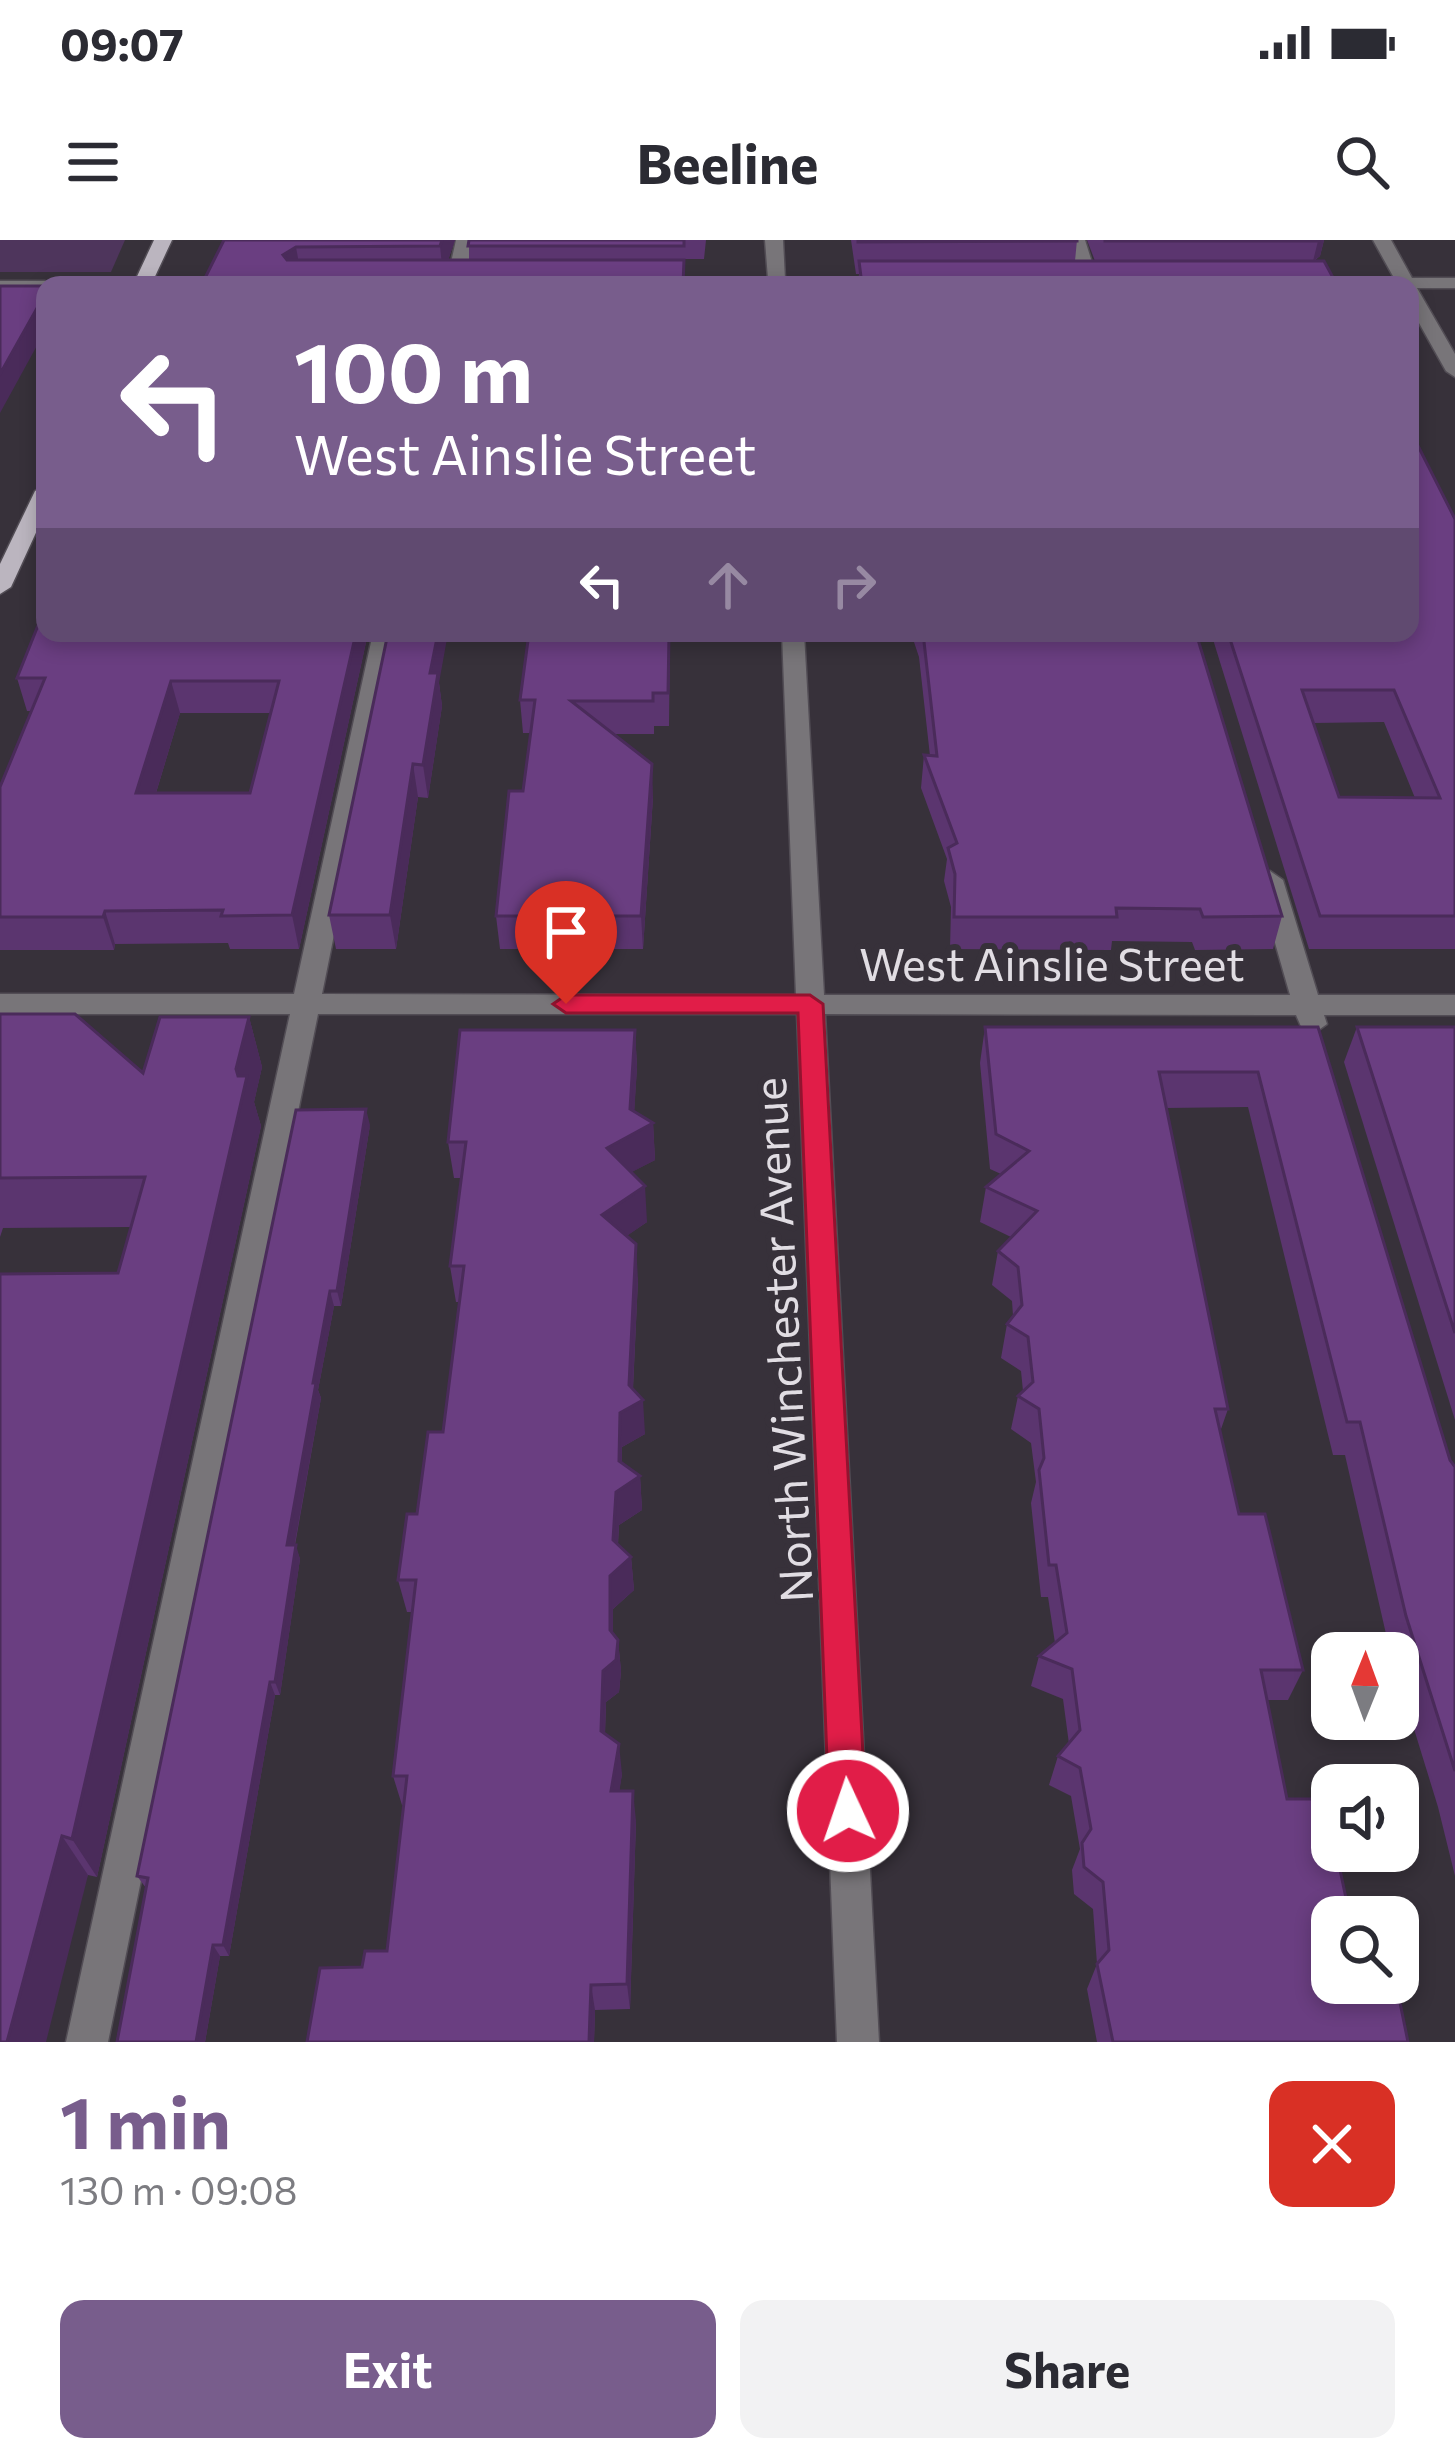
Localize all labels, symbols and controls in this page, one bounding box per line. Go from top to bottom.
text: 09:07 [60,15,184,70]
icon: menu [60,129,126,195]
text: Beeline [636,129,819,195]
icon: search [1329,129,1395,195]
text: 100 m [294,318,533,420]
icon: left [96,324,252,480]
text: West Ainslie Street [294,420,756,486]
icon: left [569,552,635,618]
icon: ahead [695,552,761,618]
icon: right [821,552,887,618]
pin [515,881,617,1004]
icon: arrive [533,899,599,965]
street label: West Ainslie Street [859,935,1245,990]
street label: North Winchester Avenue [740,1076,822,1604]
north arrow [1311,1632,1419,1740]
map controls [1311,1632,1419,2004]
position arrow [785,1748,911,1874]
button: sound [1311,1764,1419,1872]
button: search [1311,1896,1419,2004]
text: 1 min [60,2076,231,2164]
button: close [1269,2081,1395,2207]
text: 130 m · 09:08 [60,2165,297,2213]
button: Exit [60,2300,716,2438]
button: Share [740,2300,1395,2438]

